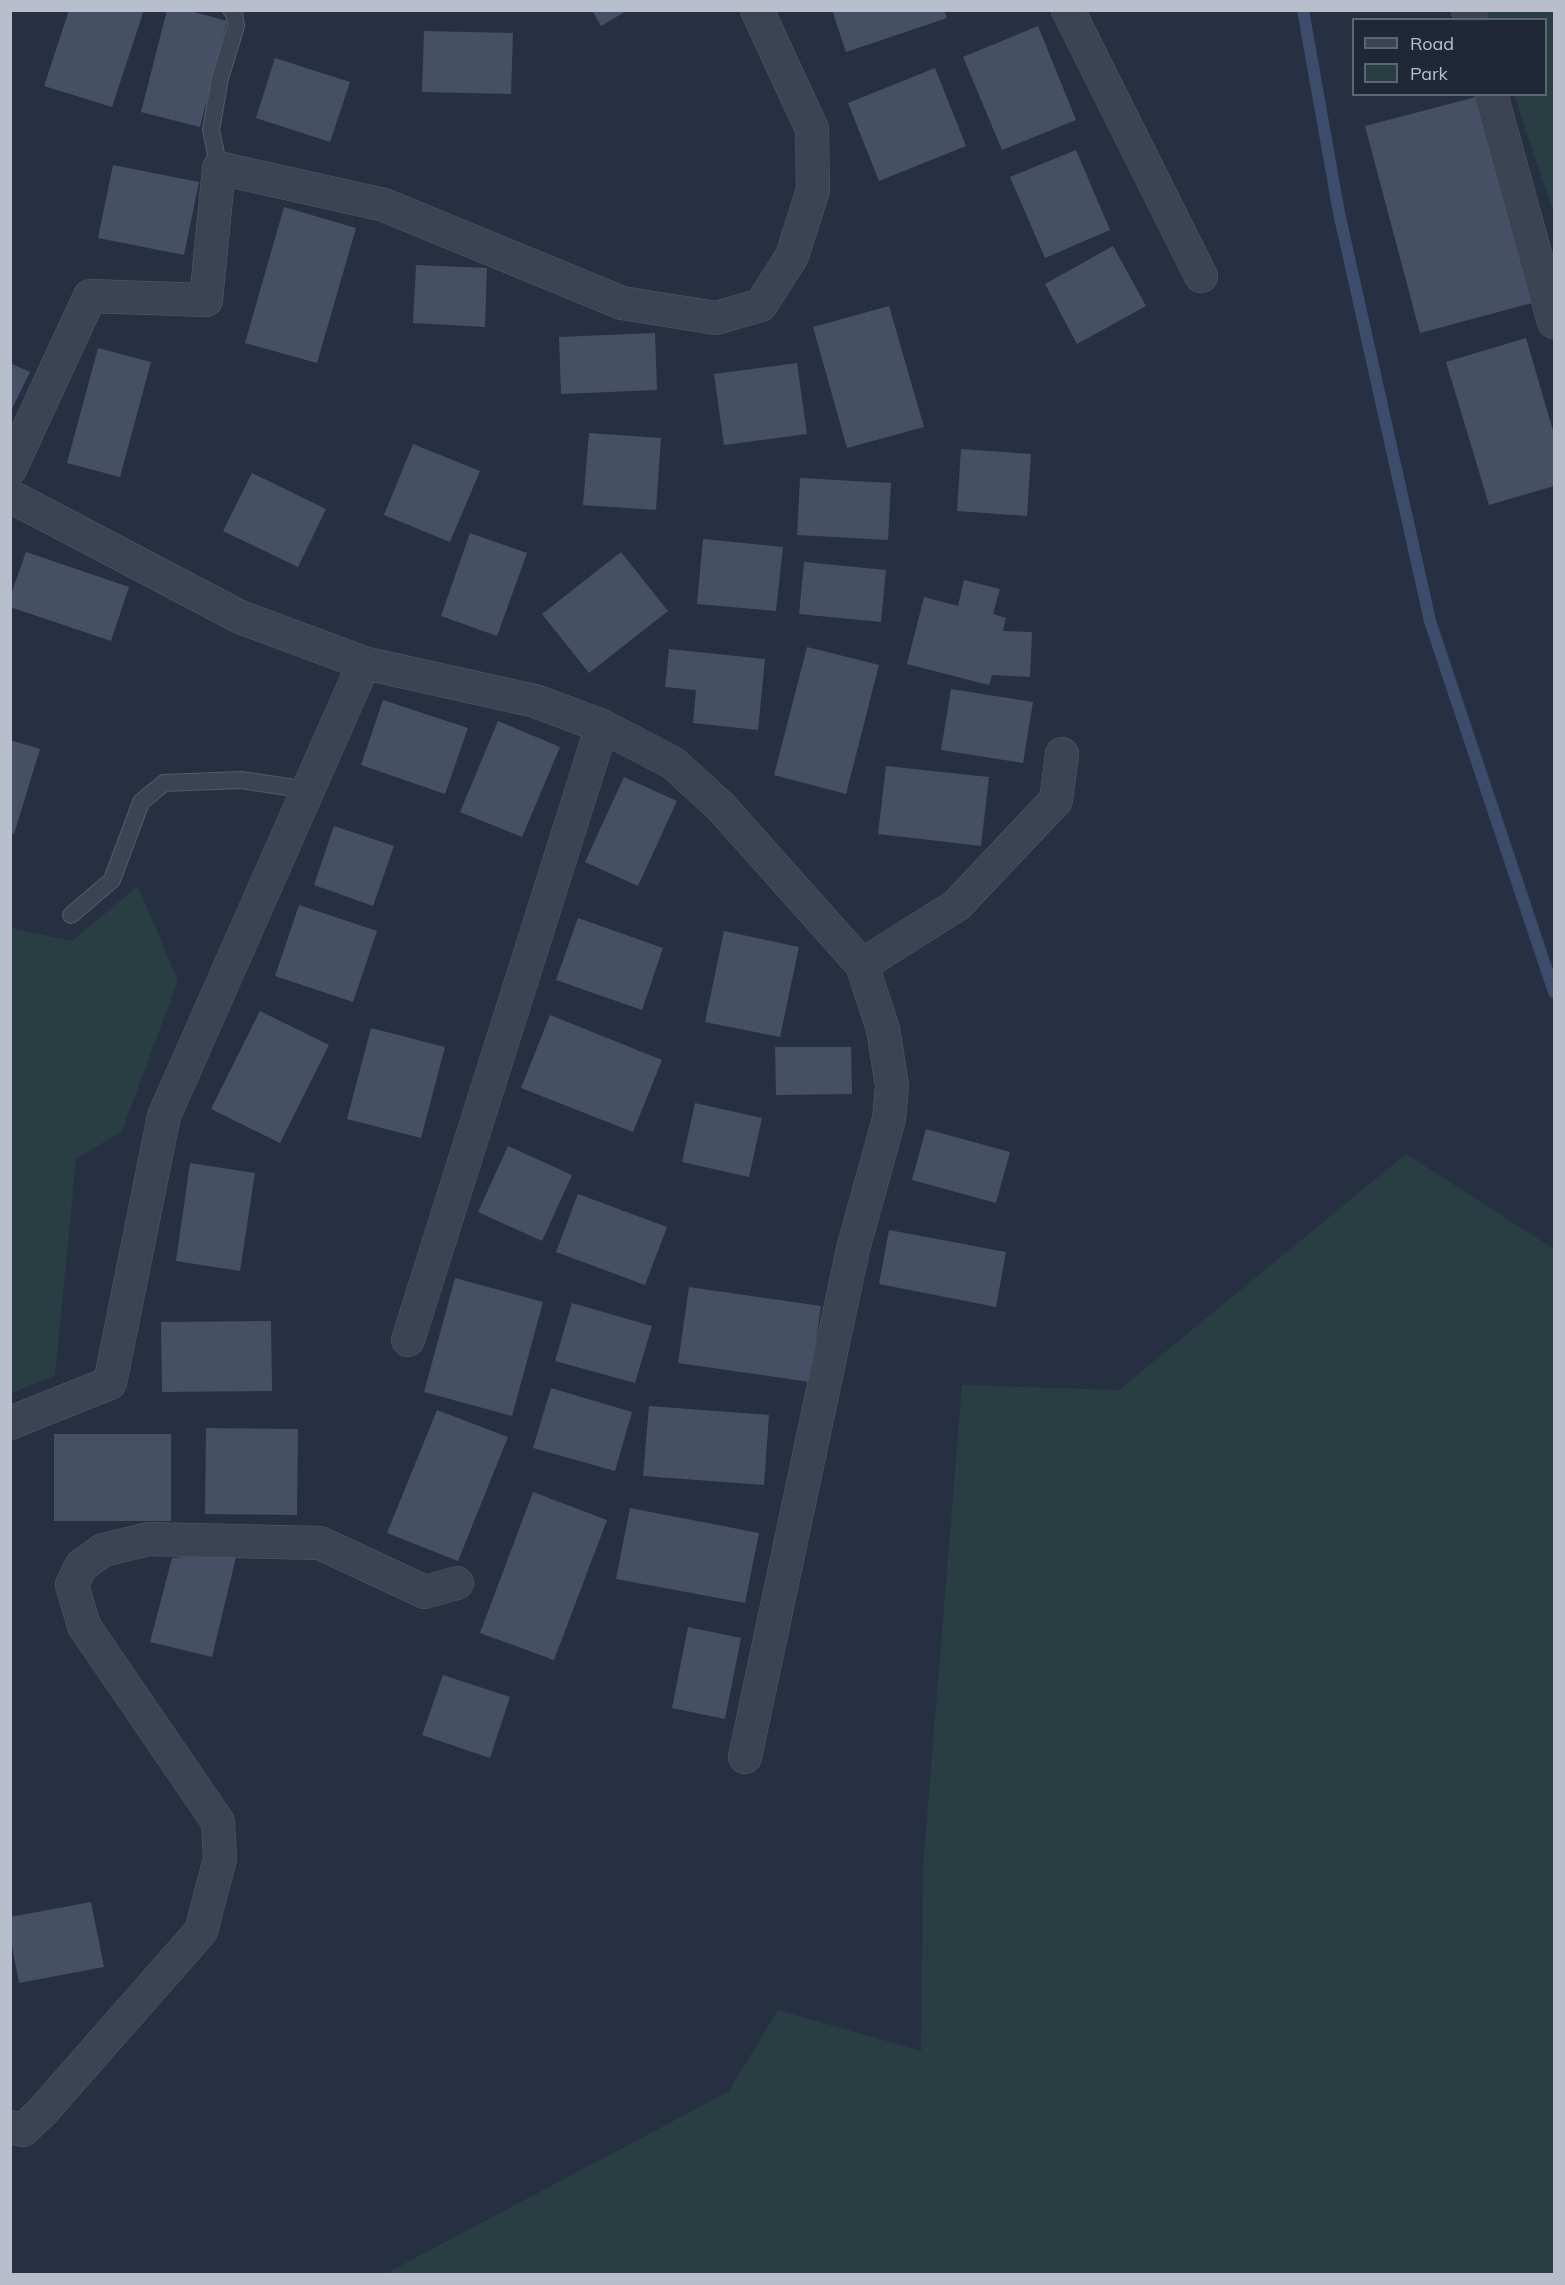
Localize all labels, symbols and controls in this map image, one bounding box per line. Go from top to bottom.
legend [1352,18,1547,96]
text: Road [1410,32,1454,55]
text: Park [1410,62,1448,85]

